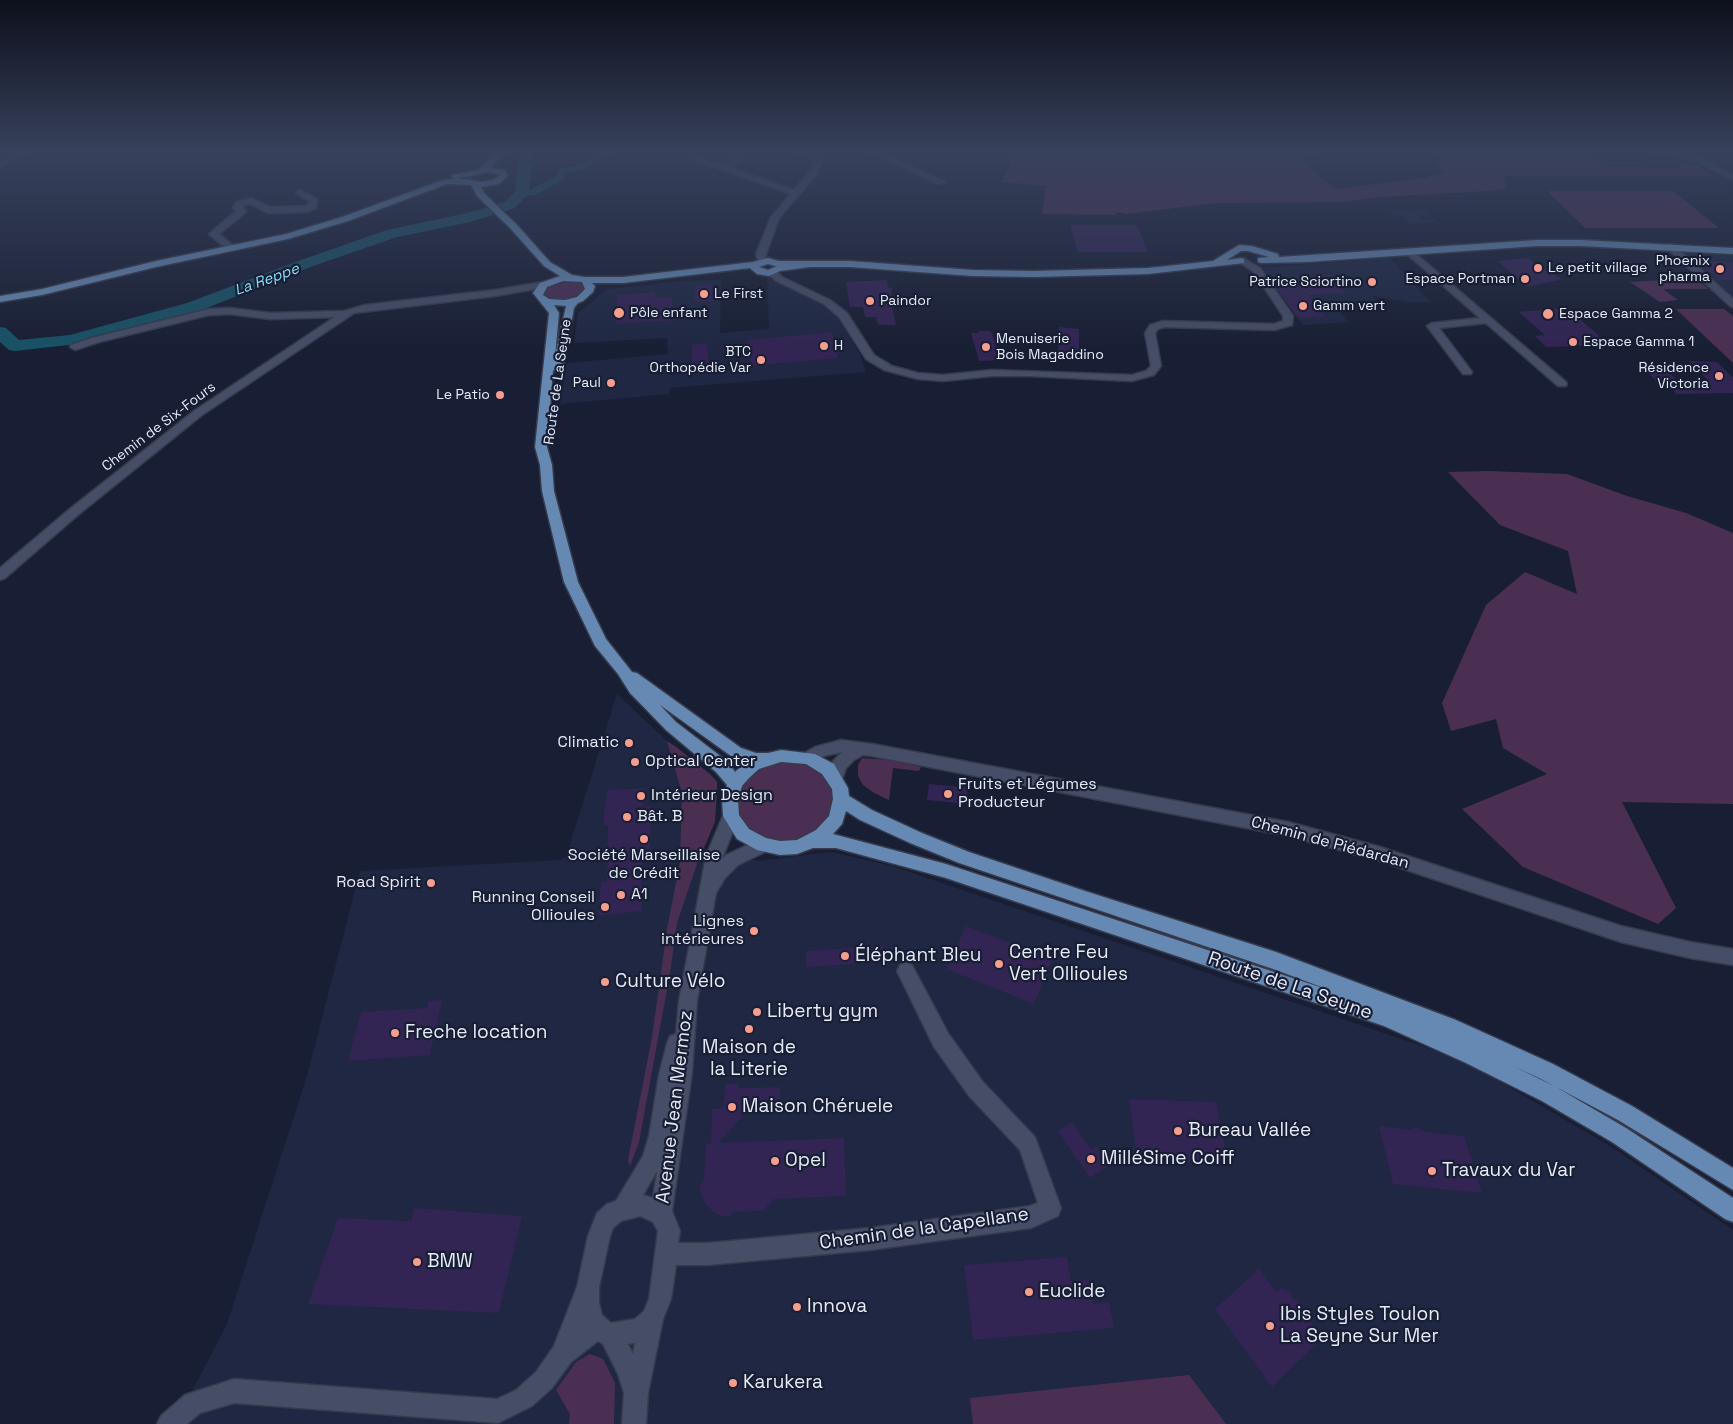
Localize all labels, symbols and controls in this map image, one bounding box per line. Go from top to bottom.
place label: Phoenix pharma [1656,253,1710,286]
water label: La Reppe [232,260,302,300]
place label: Le petit village [1548,260,1647,276]
marker: Le petit village [1532,262,1544,274]
marker: Phoenix pharma [1714,263,1726,275]
place label: Espace Portman [1405,271,1515,287]
marker: Espace Portman [1519,273,1531,285]
place label: Patrice Sciortino [1249,274,1362,290]
marker: Patrice Sciortino [1366,276,1378,288]
place label: Le First [714,286,763,302]
marker: Le First [698,288,710,300]
place label: Paindor [880,293,931,309]
marker: Paindor [864,295,876,307]
place label: Gamm vert [1313,298,1385,314]
marker: Gamm vert [1297,300,1309,312]
place label: Pôle enfant [630,305,708,321]
marker: Pôle enfant [612,306,626,320]
place label: Espace Gamma 2 [1559,306,1673,322]
marker: Espace Gamma 2 [1541,307,1555,321]
street label: Route de La Seyne [541,318,575,446]
place label: Menuiserie Bois Magaddino [996,331,1104,364]
place label: Espace Gamma 1 [1583,334,1694,350]
marker: Espace Gamma 1 [1567,336,1579,348]
place label: H [834,338,843,354]
marker: H [818,340,830,352]
marker: Menuiserie Bois Magaddino [980,341,992,353]
place label: BTC Orthopédie Var [650,344,751,377]
marker: BTC Orthopédie Var [755,354,767,366]
place label: Résidence Victoria [1639,360,1709,392]
marker: Résidence Victoria [1713,370,1725,382]
place label: Paul [573,375,601,391]
marker: Paul [605,377,617,389]
street label: Chemin de Six-Fours [99,379,219,475]
place label: Le Patio [436,387,490,403]
marker: Le Patio [494,389,506,401]
place label: Climatic [558,733,619,753]
marker: Climatic [623,737,635,749]
place label: Optical Center [645,752,756,772]
marker: Optical Center [629,756,641,768]
place label: Fruits et Légumes Producteur [958,775,1097,813]
place label: Intérieur Design [651,786,773,806]
marker: Fruits et Légumes Producteur [942,788,954,800]
marker: Intérieur Design [635,790,647,802]
place label: Bât. B [637,807,682,827]
marker: Bât. B [621,811,633,823]
street label: Chemin de Piédardan [1249,813,1411,873]
marker: Société Marseillaise de Crédit [638,833,650,845]
place label: Société Marseillaise de Crédit [568,846,720,884]
place label: Road Spirit [336,873,421,893]
marker: Road Spirit [425,877,437,889]
place label: A1 [631,885,648,905]
place label: Running Conseil Ollioules [472,888,595,926]
marker: A1 [615,889,627,901]
marker: Running Conseil Ollioules [599,901,611,913]
place label: Lignes intérieures [661,912,744,950]
marker: Lignes intérieures [748,925,760,937]
place label: Centre Feu Vert Ollioules [1009,942,1128,986]
place label: Éléphant Bleu [855,945,982,967]
street label: Route de La Seyne [1205,947,1375,1025]
marker: Éléphant Bleu [839,950,851,962]
marker: Centre Feu Vert Ollioules [993,958,1005,970]
place label: Culture Vélo [615,971,726,993]
marker: Culture Vélo [599,976,611,988]
place label: Liberty gym [767,1001,878,1023]
marker: Liberty gym [751,1006,763,1018]
street label: Avenue Jean Mermoz [652,1009,698,1205]
place label: Freche location [405,1022,547,1044]
marker: Maison de la Literie [743,1023,755,1035]
marker: Freche location [389,1027,401,1039]
place label: Maison de la Literie [702,1037,796,1081]
place label: Maison Chéruele [742,1096,893,1118]
marker: Maison Chéruele [726,1101,738,1113]
place label: Bureau Vallée [1188,1120,1311,1142]
marker: Bureau Vallée [1172,1125,1184,1137]
place label: MilléSime Coiff [1101,1148,1235,1170]
place label: Opel [785,1150,826,1172]
marker: MilléSime Coiff [1085,1153,1097,1165]
marker: Opel [769,1155,781,1167]
place label: Travaux du Var [1442,1160,1575,1182]
marker: Travaux du Var [1426,1165,1438,1177]
street label: Chemin de la Capellane [818,1203,1030,1255]
place label: BMW [427,1251,473,1273]
marker: BMW [411,1256,423,1268]
place label: Euclide [1039,1281,1105,1303]
marker: Euclide [1023,1286,1035,1298]
place label: Innova [807,1296,867,1318]
marker: Innova [791,1301,803,1313]
place label: Ibis Styles Toulon La Seyne Sur Mer [1280,1304,1440,1348]
marker: Ibis Styles Toulon La Seyne Sur Mer [1264,1320,1276,1332]
place label: Karukera [743,1372,823,1394]
marker: Karukera [727,1377,739,1389]

